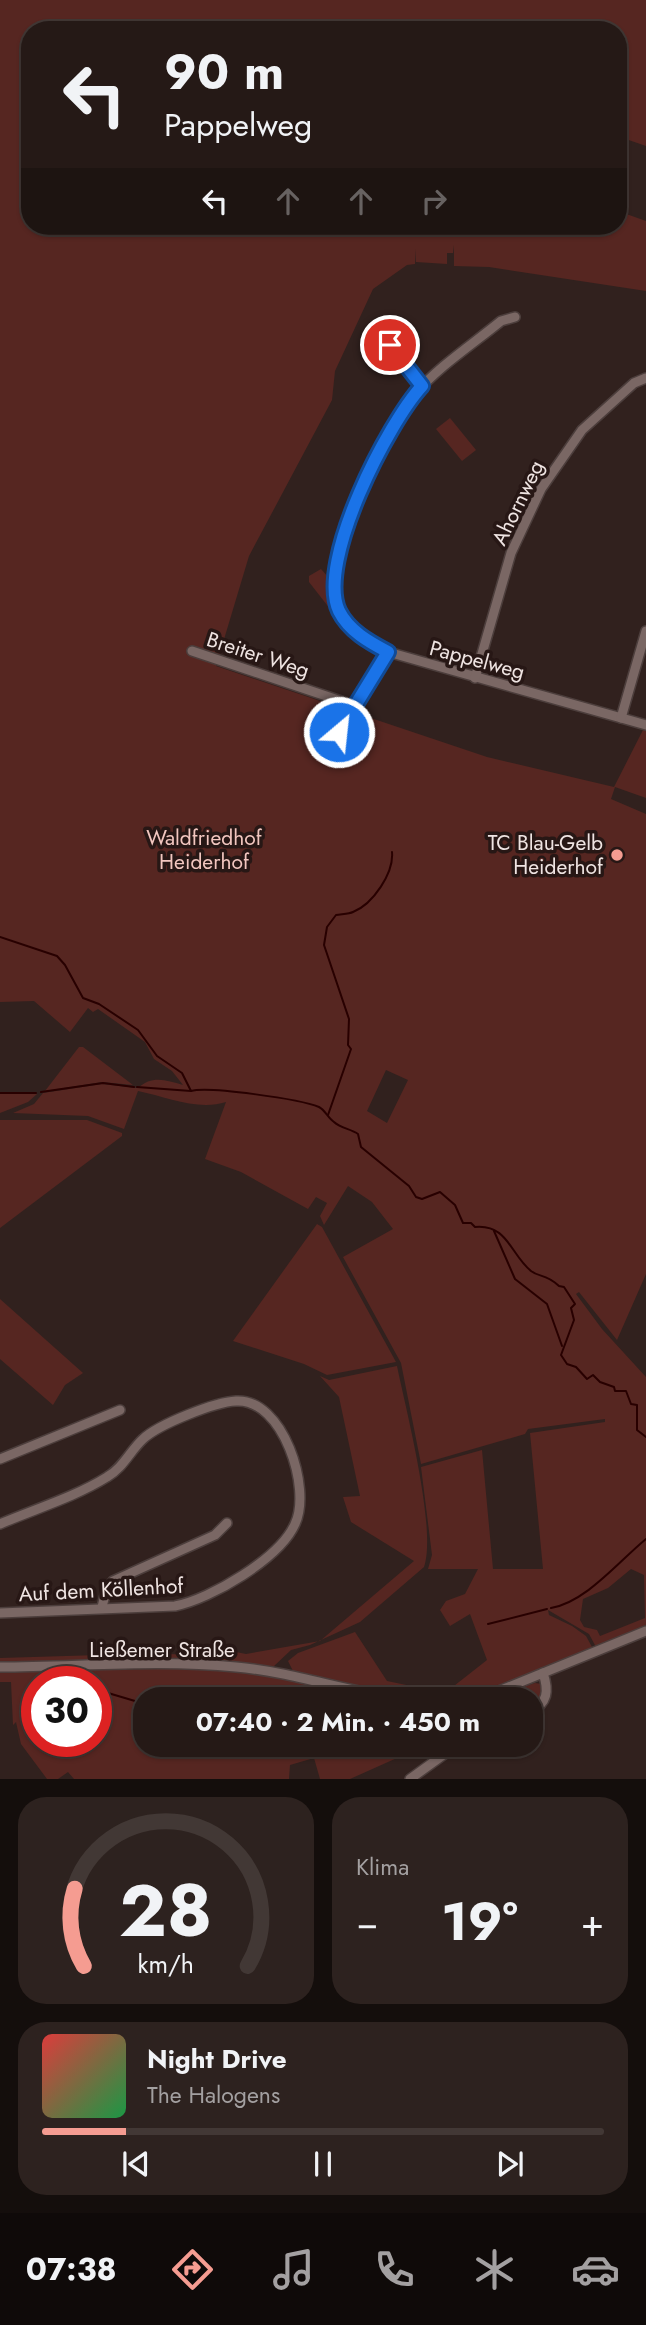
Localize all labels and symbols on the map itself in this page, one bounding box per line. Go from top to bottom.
pin [360,315,420,375]
street label: Ahornweg [485,455,551,551]
street label: Breiter Weg [203,624,313,686]
street label: Pappelweg [426,633,528,687]
position arrow [302,695,376,769]
park label: Waldfriedhof Heiderhof [146,823,263,877]
place label: TC Blau-Gelb Heiderhof [488,828,604,882]
marker: TC Blau-Gelb Heiderhof [609,847,625,863]
street label: Auf dem Köllenhof [18,1571,185,1609]
street label: Ließemer Straße [89,1635,235,1665]
speed limit sign: 30 [21,1666,112,1757]

